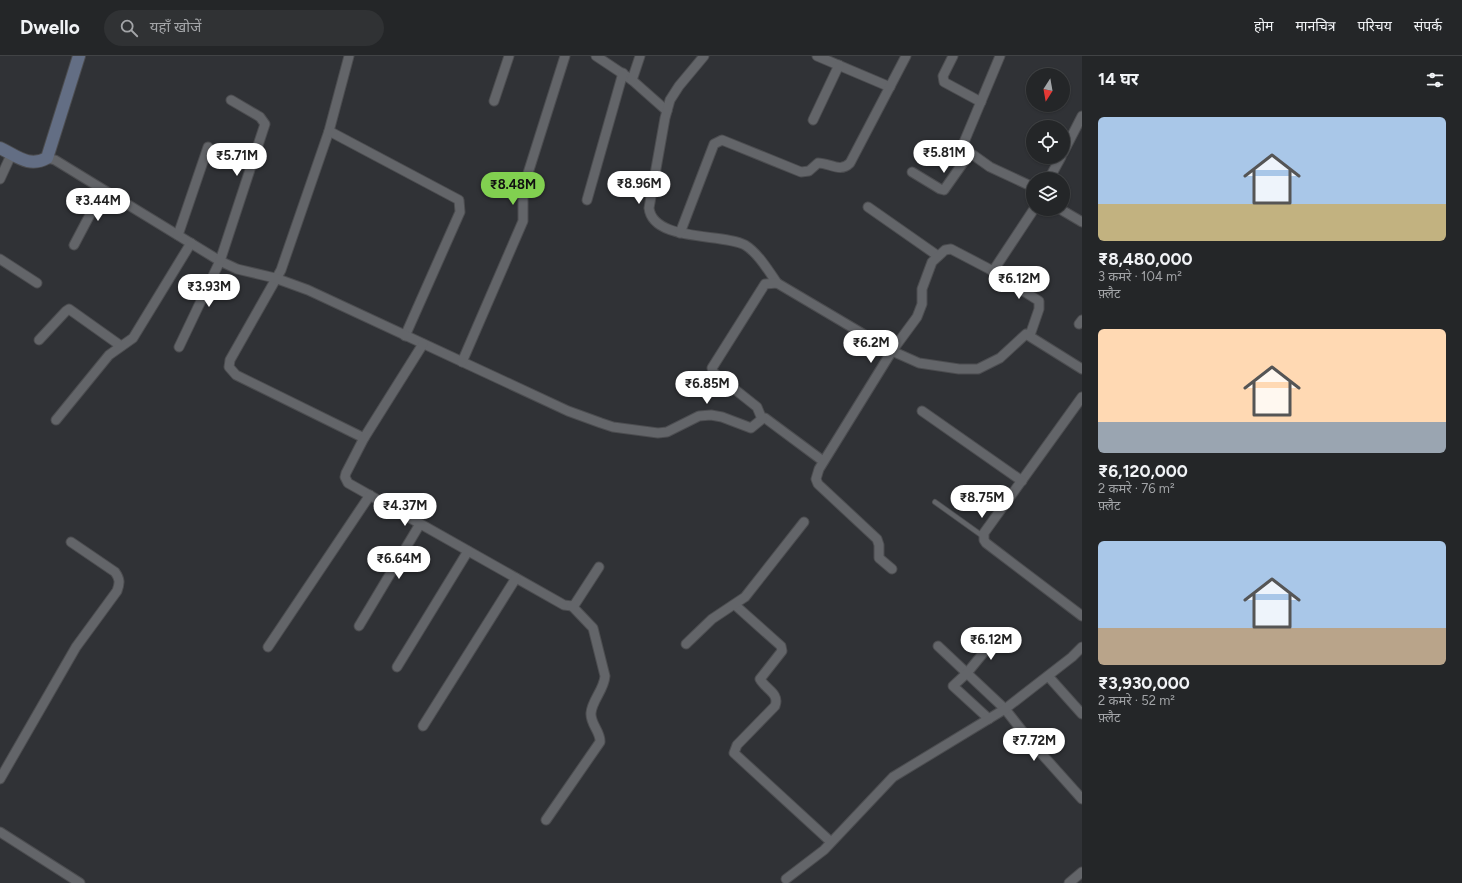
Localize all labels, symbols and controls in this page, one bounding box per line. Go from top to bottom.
search box [104,10,384,46]
text: Dwello [20,16,80,39]
icon: search [118,17,140,39]
text: यहाँ खोजें [150,18,201,36]
text: होम [1254,18,1273,35]
text: मानचित्र [1295,18,1336,35]
text: परिचय [1358,18,1392,35]
text: संपर्क [1414,18,1442,35]
north arrow [1026,68,1070,112]
map controls [1026,68,1070,216]
text: 14 घर [1098,69,1139,89]
icon: filters [1424,69,1446,91]
button: locate [1026,120,1070,164]
pin: ₹5.81M [911,140,977,174]
pin: ₹5.71M [204,143,270,177]
icon: home [1236,143,1308,215]
text: ₹5.81M [922,145,966,160]
text: ₹5.71M [216,148,258,163]
pin: ₹8.96M [606,171,672,205]
pin: ₹8.48M [480,172,546,206]
button: layers [1026,172,1070,216]
text: ₹8.96M [616,176,662,191]
text: ₹8.48M [490,177,536,192]
pin: ₹3.44M [65,188,131,222]
text: ₹3.44M [75,193,121,208]
text: ₹8,480,000 [1098,249,1193,269]
pin: ₹6.12M [986,266,1052,300]
text: 3 कमरे · 104 m² [1098,269,1182,284]
text: ₹6.12M [998,271,1040,286]
pin: ₹3.93M [176,274,242,308]
text: ₹3.93M [187,279,231,294]
text: फ़्लैट [1098,286,1121,301]
pin: ₹6.2M [843,330,899,364]
text: ₹6.2M [852,335,890,350]
icon: home [1236,355,1308,427]
pin: ₹6.85M [674,371,740,405]
text: ₹6.85M [684,376,730,391]
text: ₹6,120,000 [1098,461,1188,481]
text: 2 कमरे · 76 m² [1098,481,1175,496]
pin: ₹8.75M [949,485,1015,519]
text: ₹8.75M [960,490,1004,505]
pin: ₹4.37M [372,493,438,527]
text: ₹4.37M [383,498,427,513]
text: फ़्लैट [1098,498,1121,513]
pin: ₹6.64M [366,546,432,580]
text: ₹6.64M [376,551,422,566]
icon: home [1236,567,1308,639]
pin: ₹6.12M [958,627,1024,661]
text: ₹6.12M [970,632,1012,647]
text: ₹3,930,000 [1098,673,1190,693]
text: 2 कमरे · 52 m² [1098,693,1175,708]
text: फ़्लैट [1098,710,1121,725]
pin: ₹7.72M [1001,728,1067,762]
text: ₹7.72M [1012,733,1056,748]

